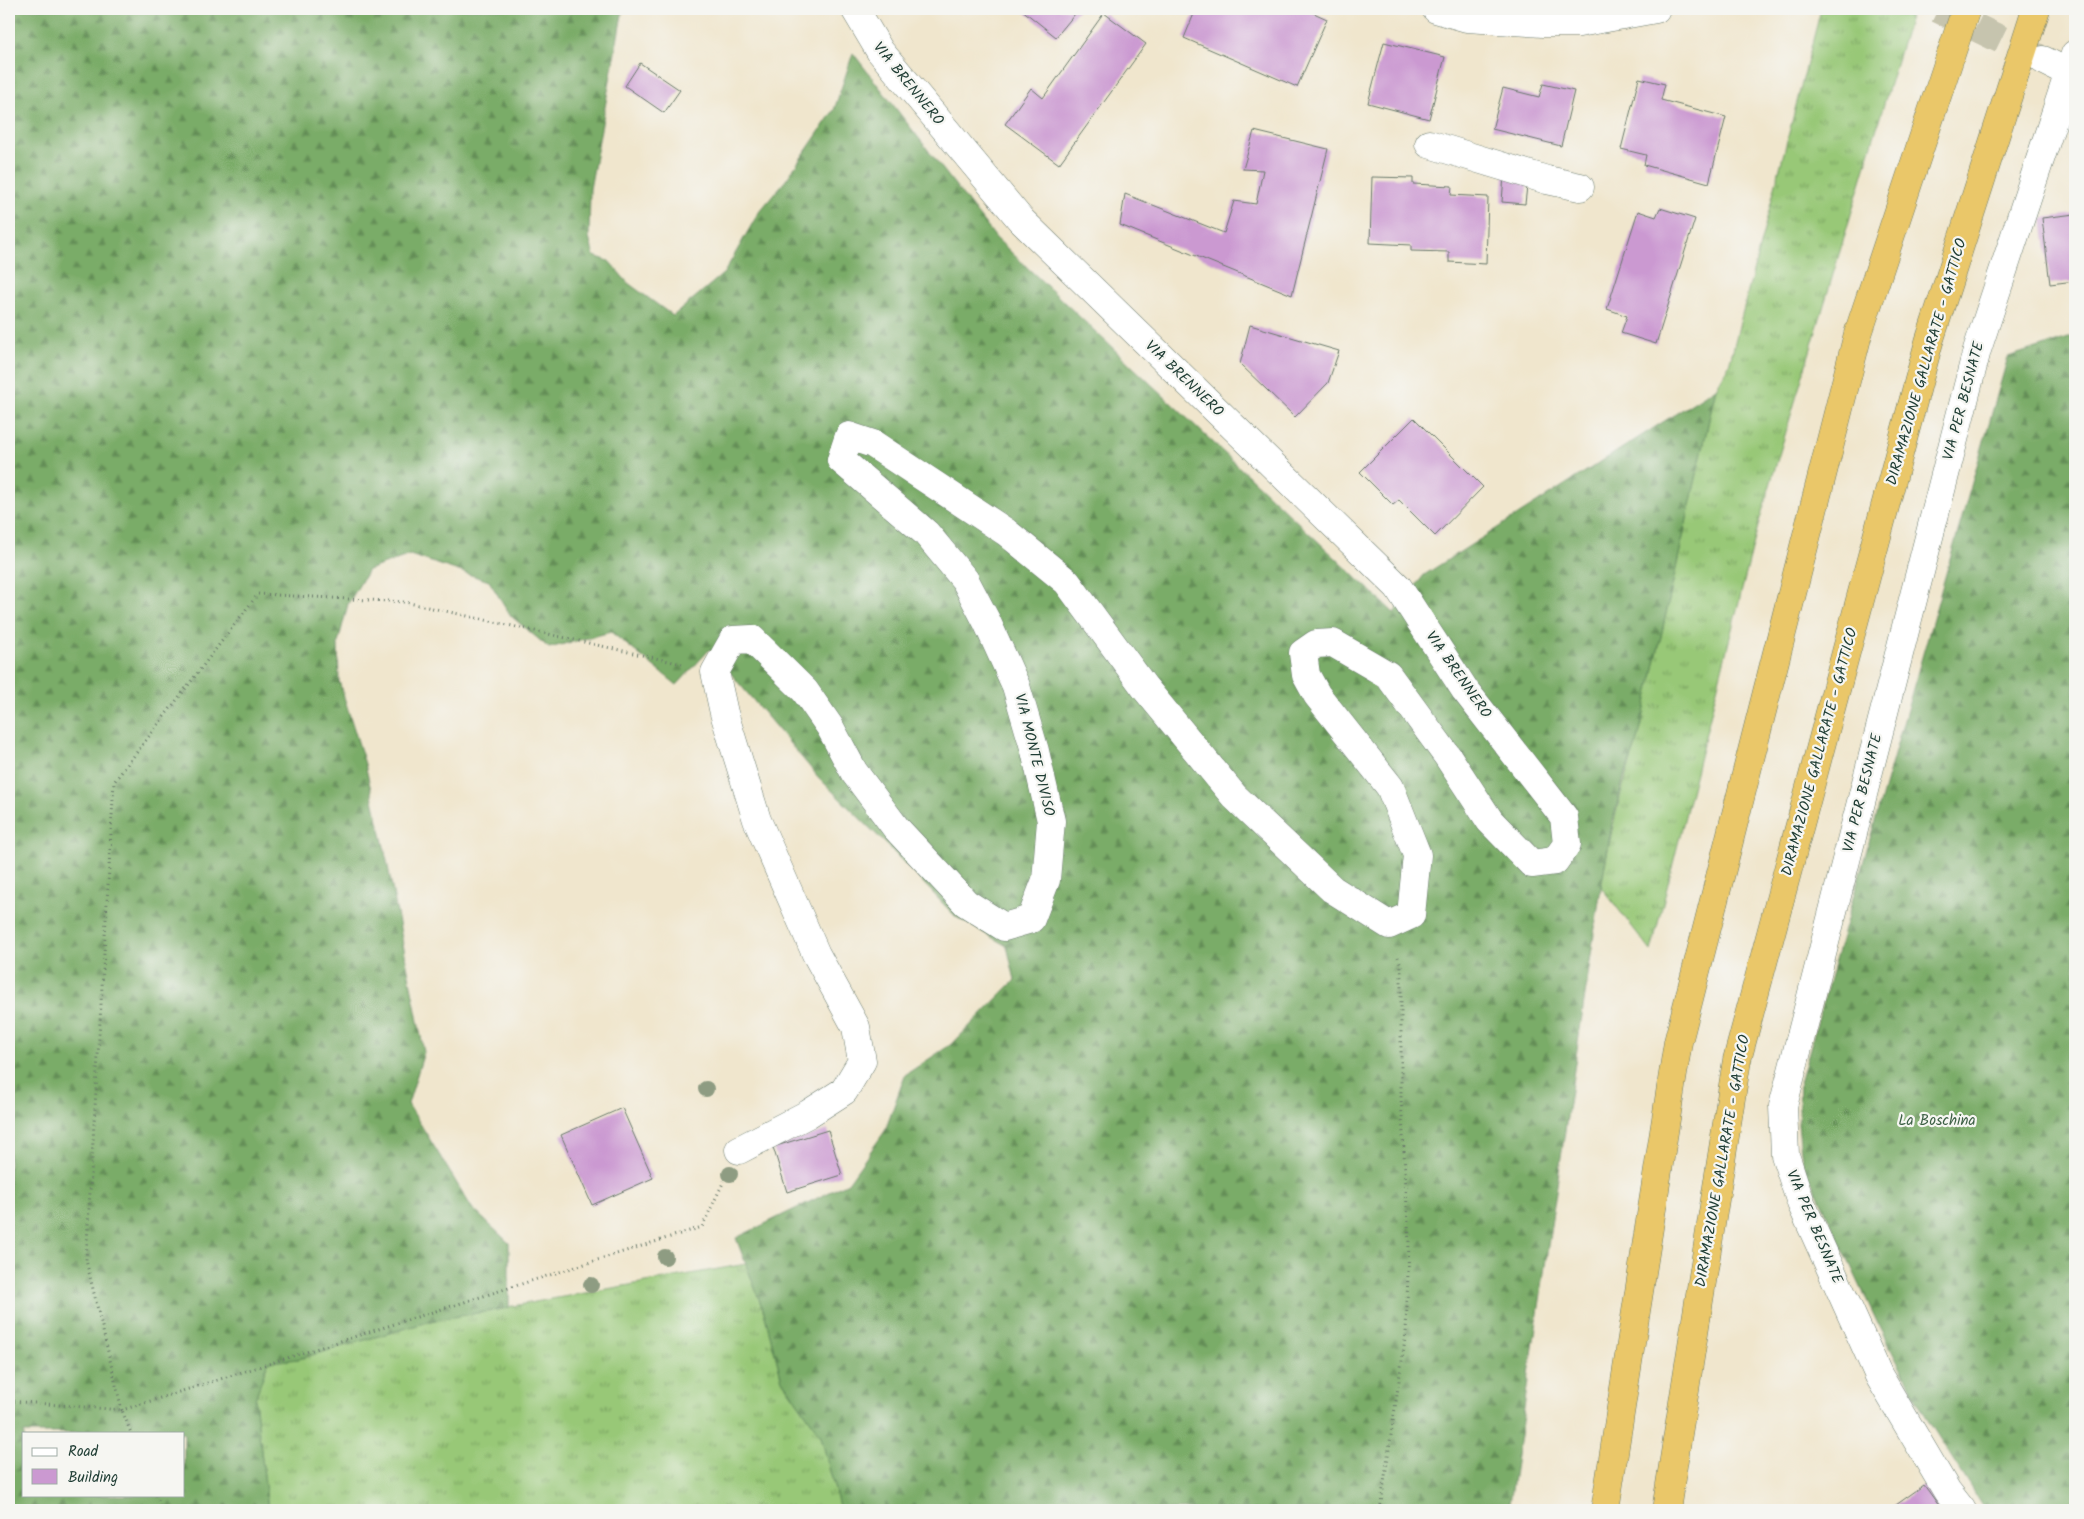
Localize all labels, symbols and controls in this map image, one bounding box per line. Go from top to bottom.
street label: VIA BRENNERO [867,37,949,131]
street label: DIRAMAZIONE GALLARATE - GATTICO [1880,236,1974,488]
street label: VIA BRENNERO [1139,335,1229,423]
street label: VIA PER BESNATE [1937,338,1992,463]
street label: DIRAMAZIONE GALLARATE - GATTICO [1775,625,1865,879]
street label: VIA BRENNERO [1419,626,1497,724]
street label: VIA MONTE DIVISO [1007,691,1061,819]
street label: VIA PER BESNATE [1837,730,1890,855]
street label: DIRAMAZIONE GALLARATE - GATTICO [1689,1033,1757,1289]
park label: La Boschina [1898,1109,1976,1133]
street label: VIA PER BESNATE [1779,1166,1849,1289]
legend [22,1432,185,1496]
text: Road [68,1440,99,1464]
text: Building [68,1466,118,1490]

